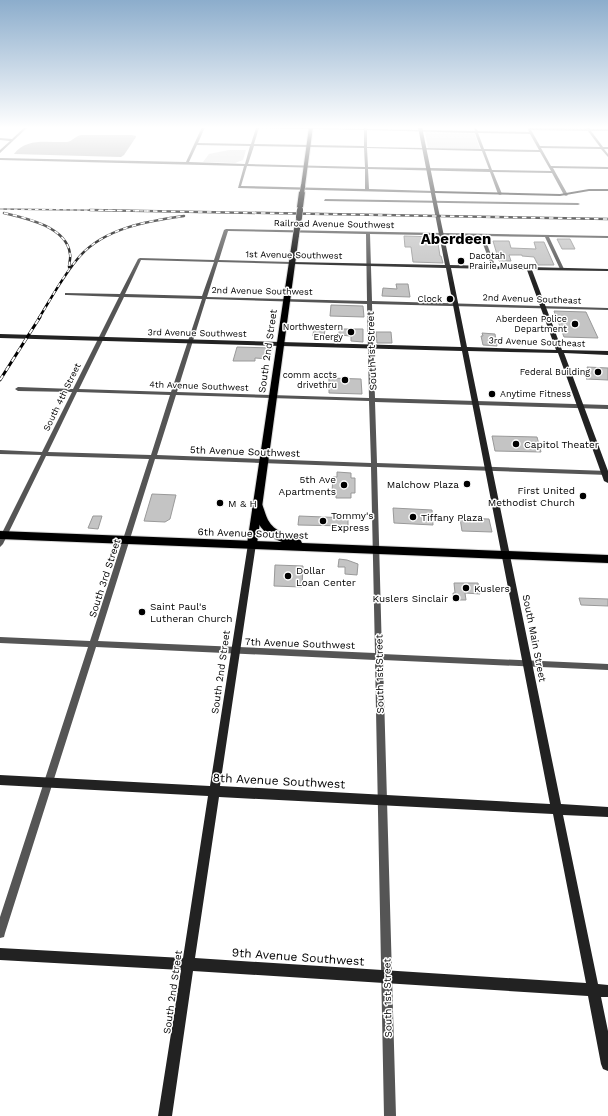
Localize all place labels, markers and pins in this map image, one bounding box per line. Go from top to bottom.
place label: Dacotah Prairie Museum [469,251,537,271]
marker: Dacotah Prairie Museum [456,256,466,266]
place label: Clock [418,294,442,304]
marker: Clock [445,294,455,304]
place label: Aberdeen Police Department [496,314,567,334]
marker: Aberdeen Police Department [570,319,580,329]
place label: Northwestern Energy [283,322,343,342]
marker: Northwestern Energy [346,327,356,337]
place label: Federal Building [520,367,590,377]
marker: Federal Building [593,367,603,377]
place label: comm accts drivethru [283,370,337,390]
marker: comm accts drivethru [340,375,350,385]
marker: Anytime Fitness [487,389,497,399]
place label: Anytime Fitness [500,389,571,399]
marker: Capitol Theater [511,439,521,449]
place label: Capitol Theater [524,439,599,450]
place label: 5th Ave Apartments [279,474,336,497]
place label: Malchow Plaza [387,479,459,490]
marker: Malchow Plaza [462,479,472,489]
marker: 5th Ave Apartments [339,480,349,490]
place label: First United Methodist Church [488,485,575,508]
marker: First United Methodist Church [578,491,588,501]
marker: M & H [215,498,225,508]
place label: M & H [228,498,257,509]
place label: Tommy's Express [331,510,374,533]
marker: Tiffany Plaza [408,512,418,522]
place label: Tiffany Plaza [421,512,483,523]
marker: Tommy's Express [318,516,328,526]
place label: Dollar Loan Center [296,565,356,588]
marker: Dollar Loan Center [283,571,293,581]
marker: Kuslers [461,583,471,593]
place label: Kuslers [474,583,510,594]
place label: Kuslers Sinclair [373,593,448,604]
marker: Kuslers Sinclair [451,593,461,603]
place label: Saint Paul's Lutheran Church [150,601,232,624]
marker: Saint Paul's Lutheran Church [137,607,147,617]

